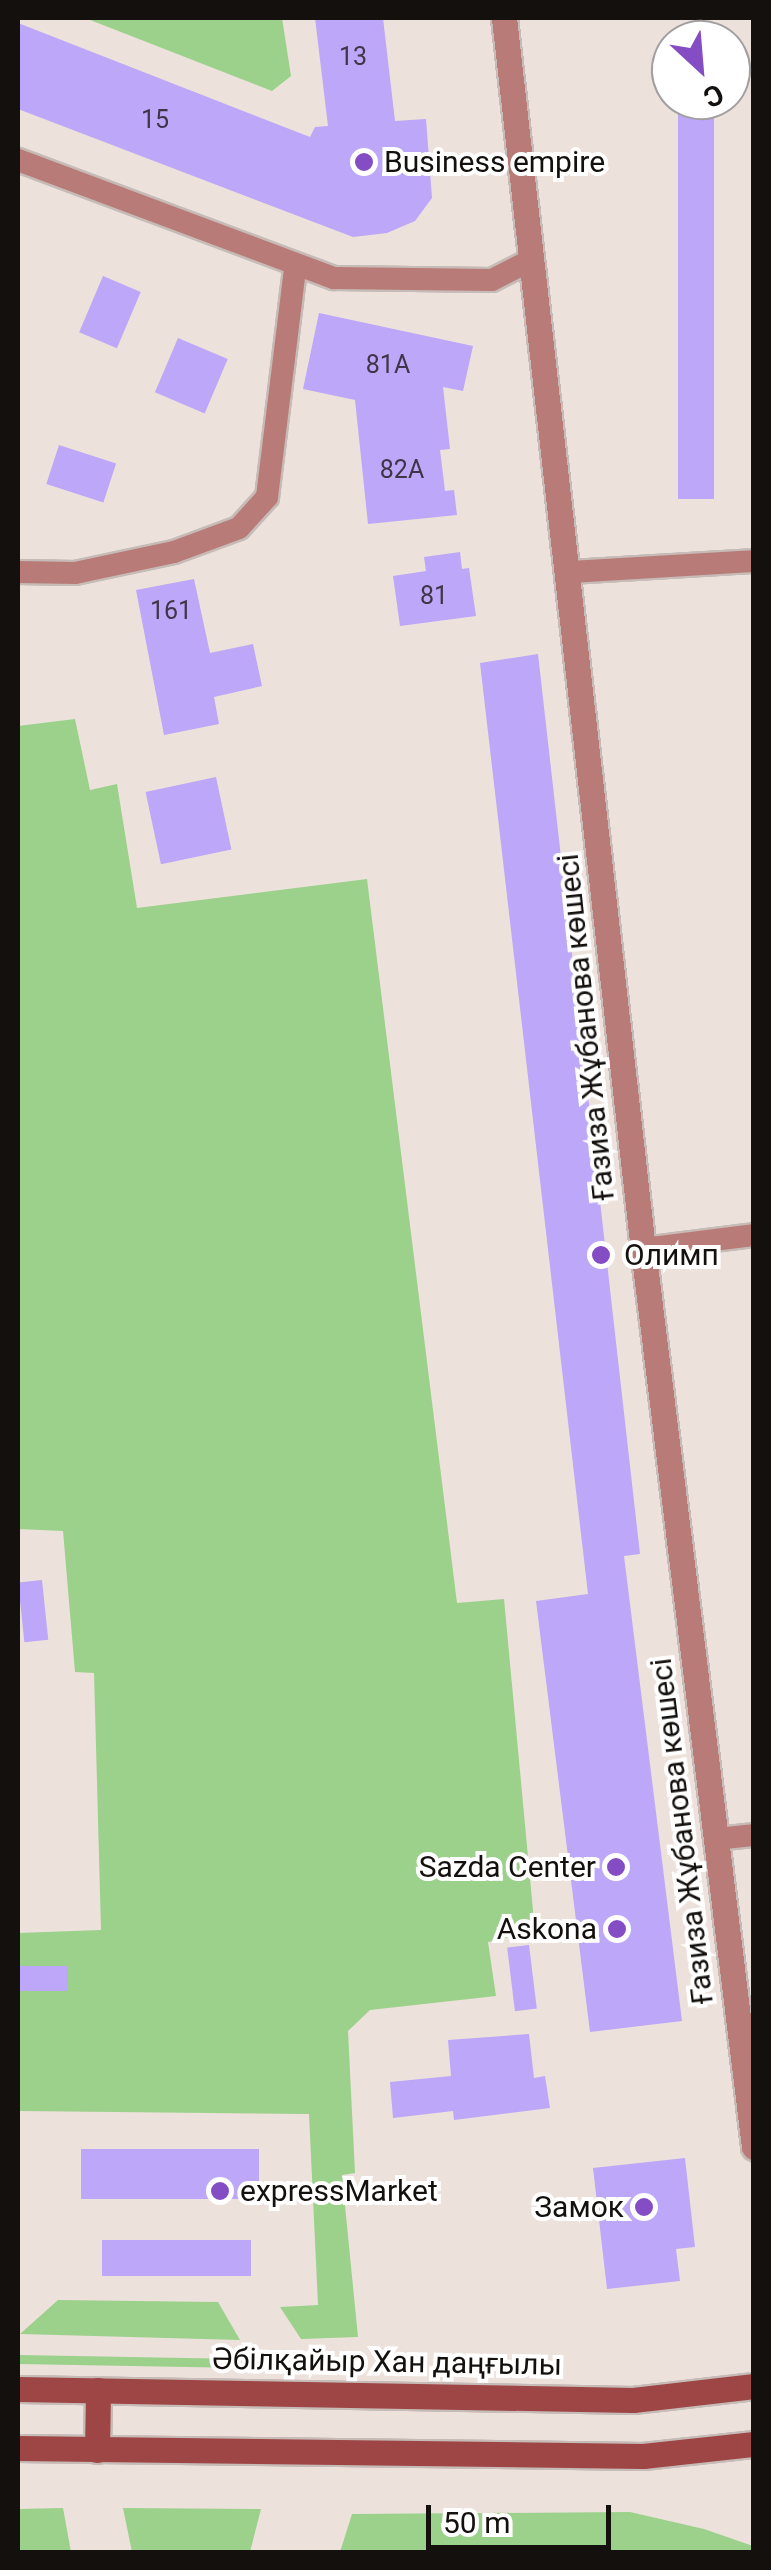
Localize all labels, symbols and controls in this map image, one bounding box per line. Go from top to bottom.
north arrow [651,20,751,120]
house number: 13 [339,42,367,72]
text: С [698,77,729,114]
house number: 15 [141,105,169,135]
place label: Business empire [384,144,605,180]
marker: Business empire [353,151,375,173]
house number: 81А [366,350,410,380]
house number: 82А [380,455,424,485]
house number: 81 [420,581,448,611]
house number: 161 [150,596,192,626]
street label: Ғазиза Жұбанова көшесі [550,852,622,1202]
place label: Олимп [624,1237,719,1273]
marker: Олимп [588,1242,614,1268]
street label: Ғазиза Жұбанова көшесі [643,1656,721,2006]
place label: Sazda Center [419,1849,596,1885]
marker: Sazda Center [605,1856,627,1878]
place label: Askona [497,1911,597,1947]
marker: Askona [606,1918,628,1940]
place label: expressMarket [240,2173,438,2209]
marker: expressMarket [209,2180,231,2202]
place label: Замок [534,2189,624,2225]
marker: Замок [633,2196,655,2218]
street label: Әбілқайыр Хан даңғылы [212,2341,562,2383]
scale bar [431,2485,616,2547]
text: 50 m [443,2505,510,2540]

